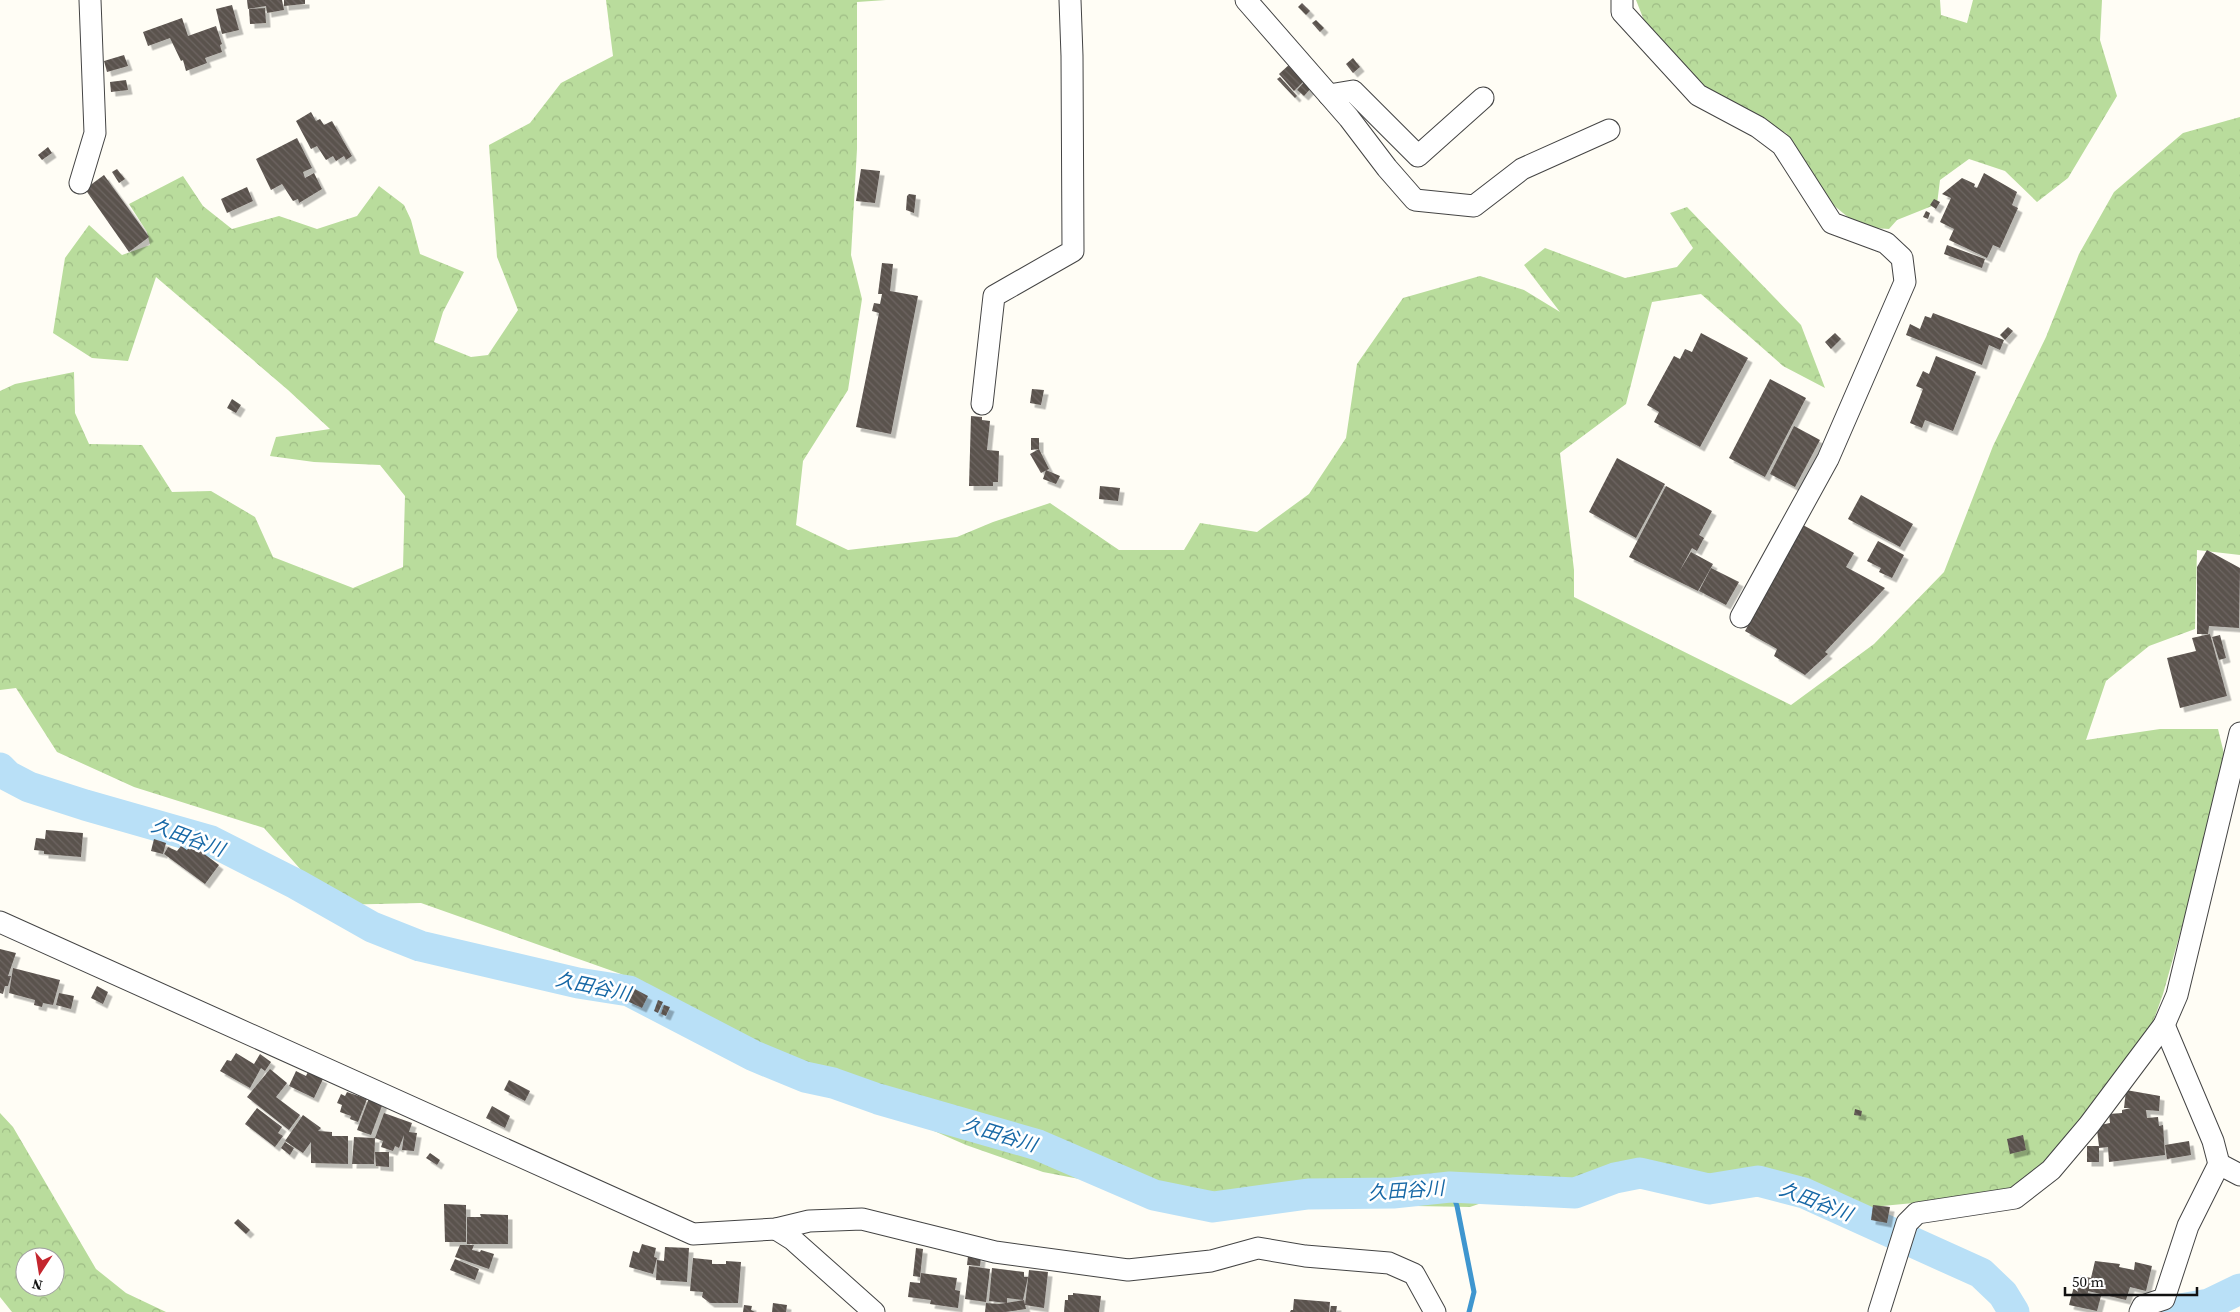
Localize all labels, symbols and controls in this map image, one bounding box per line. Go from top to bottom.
water label: 久田谷川 [148,812,230,863]
water label: 久田谷川 [553,965,635,1007]
water label: 久田谷川 [960,1110,1042,1158]
water label: 久田谷川 [1367,1174,1447,1206]
water label: 久田谷川 [1776,1175,1858,1227]
north arrow [15,1247,65,1297]
scale bar [2065,1264,2198,1296]
text: 50 m [2072,1271,2104,1292]
text: N [30,1274,44,1296]

